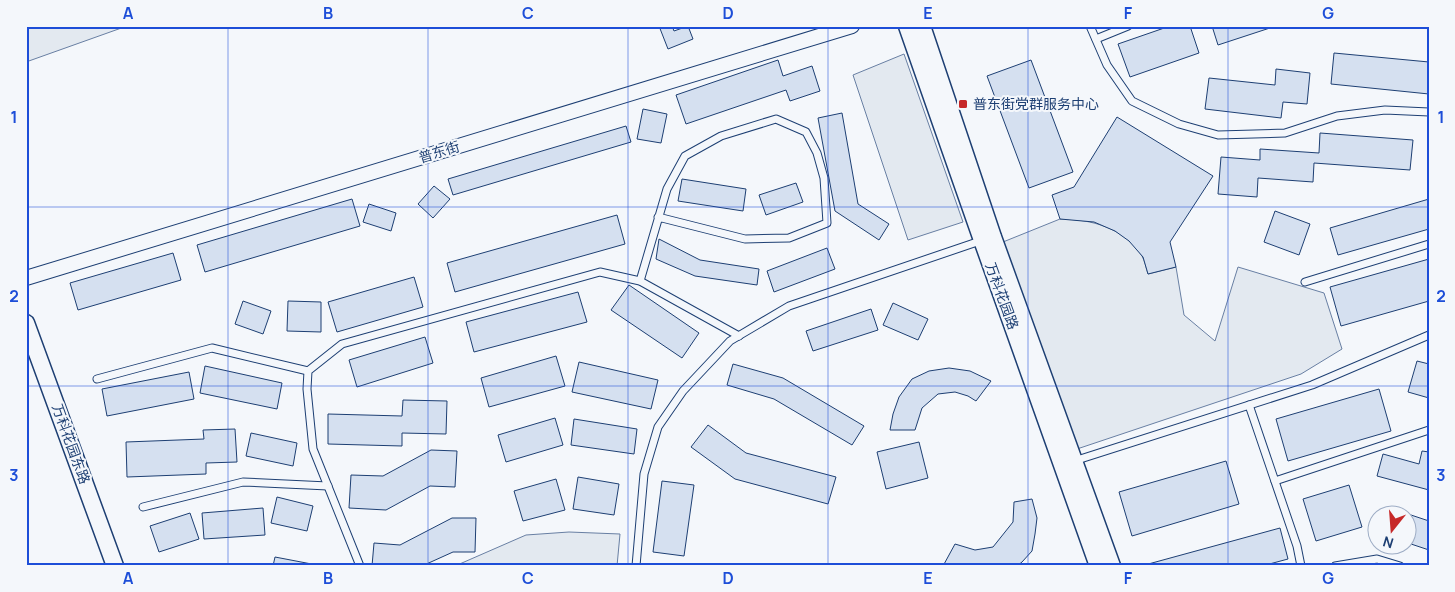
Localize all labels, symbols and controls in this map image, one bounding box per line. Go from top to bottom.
text: A [123,2,134,24]
text: B [323,2,333,24]
text: C [522,2,534,24]
text: D [722,2,734,24]
text: E [923,2,933,24]
text: F [1124,2,1133,24]
text: G [1322,2,1334,24]
place label: 普东街党群服务中心 [973,94,1099,113]
marker: 普东街党群服务中心 [957,98,969,110]
text: 1 [10,106,18,128]
text: 1 [1437,106,1445,128]
street label: 普东街 [416,136,462,167]
street label: 万科花园路 [982,260,1023,332]
text: 2 [9,285,19,307]
text: 2 [1436,285,1446,307]
street label: 万科花园东路 [48,401,95,487]
text: 3 [9,464,19,486]
text: 3 [1436,464,1446,486]
north arrow [1368,504,1418,554]
text: N [1380,532,1396,553]
text: A [123,567,134,589]
text: B [323,567,333,589]
text: C [522,567,534,589]
text: D [722,567,734,589]
text: E [923,567,933,589]
text: F [1124,567,1133,589]
text: G [1322,567,1334,589]

